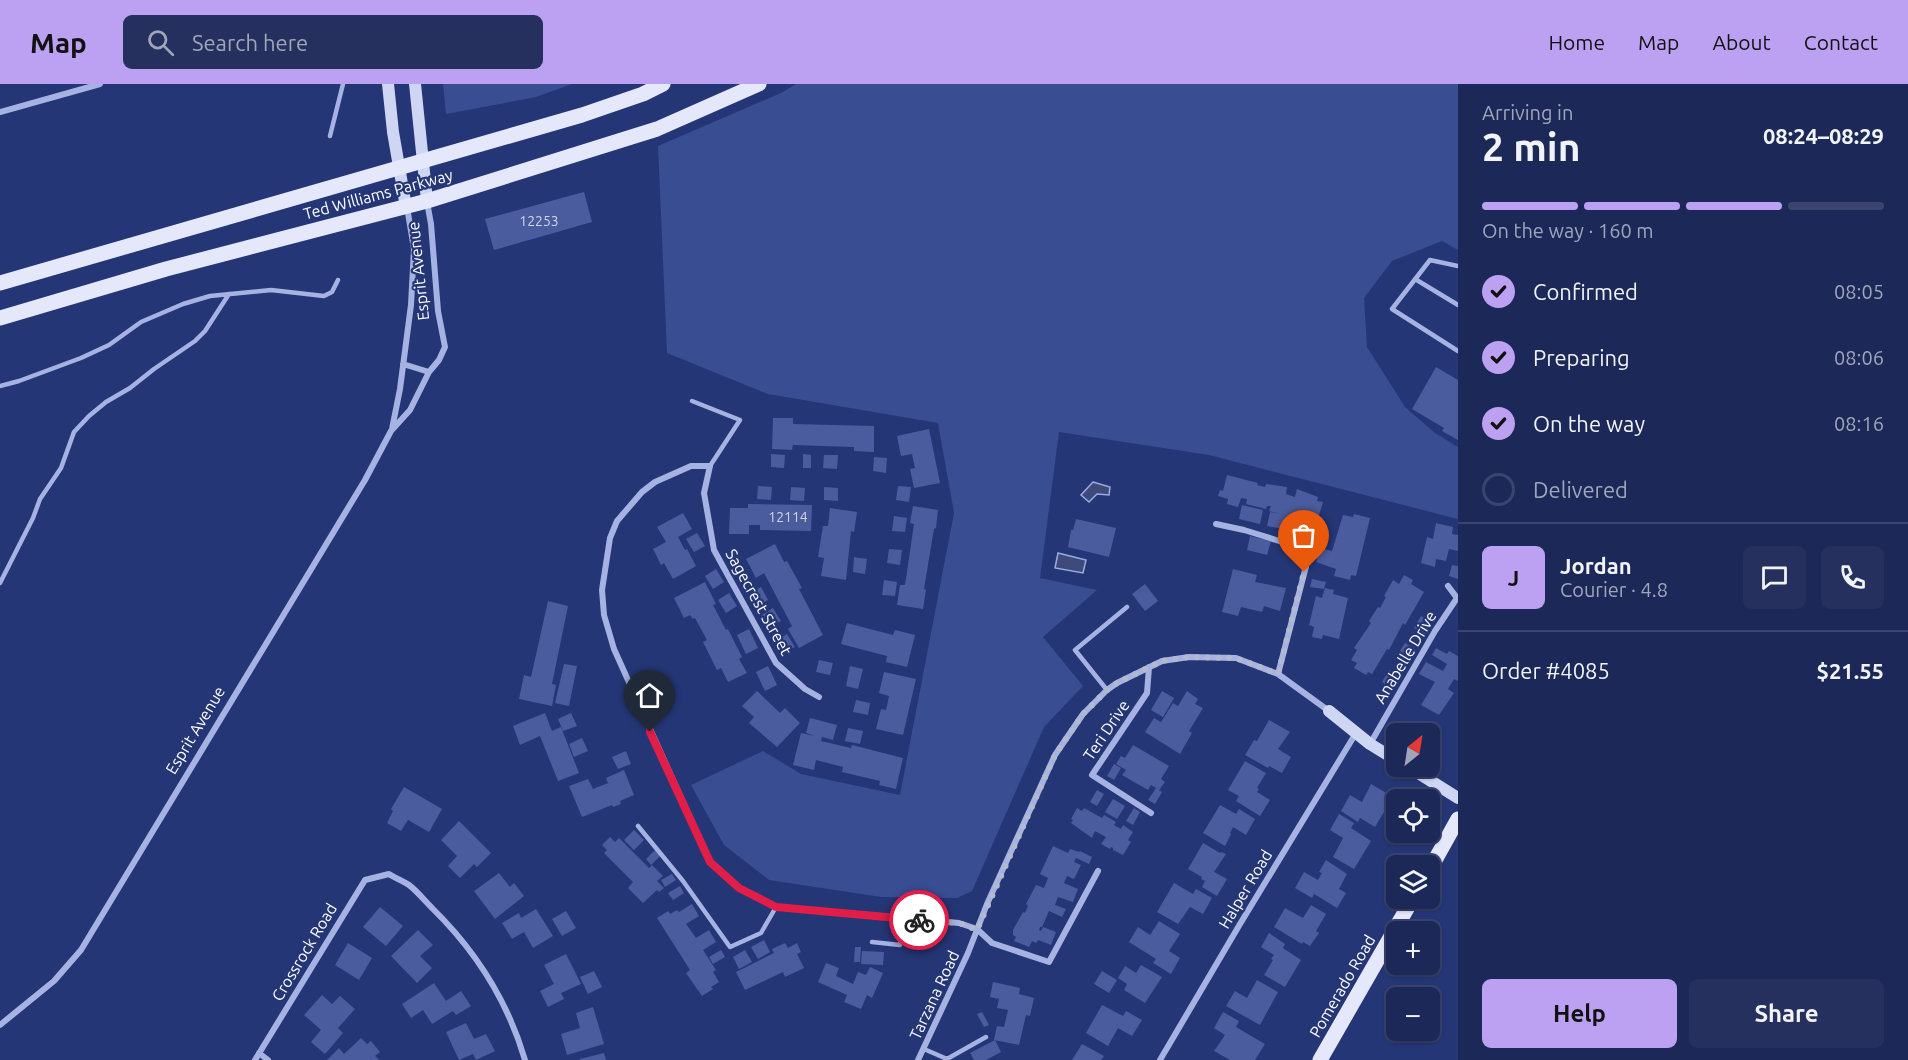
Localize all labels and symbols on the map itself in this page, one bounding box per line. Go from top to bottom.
street label: Ted Williams Parkway [301,165,455,223]
house number: 12253 [519,213,559,229]
street label: Esprit Avenue [404,221,432,321]
house number: 12114 [768,509,808,525]
pin [1278,510,1329,572]
street label: Sagecrest Street [722,546,796,659]
street label: Anabelle Drive [1370,608,1440,706]
pin [624,670,675,732]
street label: Esprit Avenue [162,683,228,777]
street label: Teri Drive [1079,697,1133,763]
north arrow [1386,723,1440,777]
street label: Halper Road [1215,846,1275,932]
courier [889,890,949,950]
street label: Crossrock Road [268,900,340,1004]
street label: Pomerado Road [1305,932,1379,1040]
street label: Tarzana Road [906,948,962,1042]

